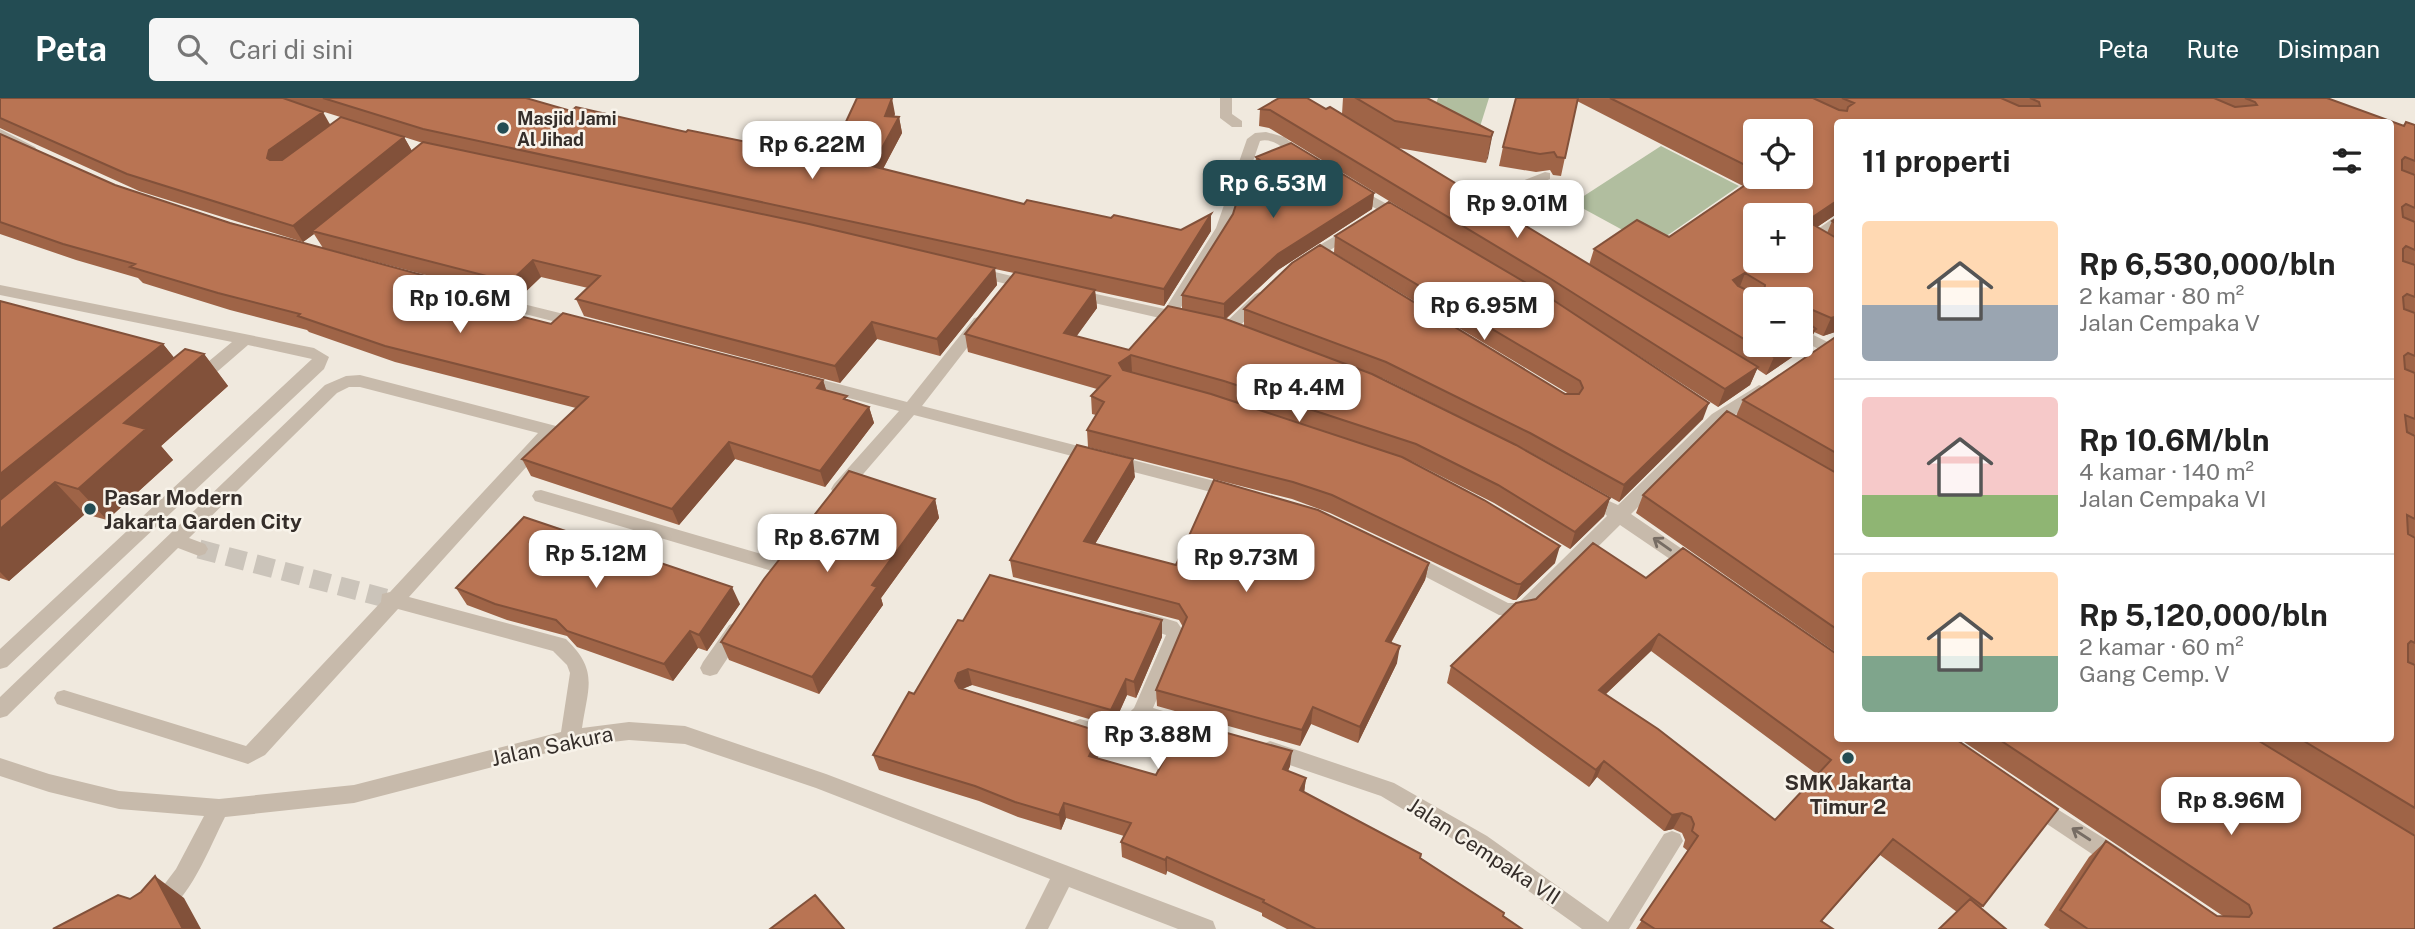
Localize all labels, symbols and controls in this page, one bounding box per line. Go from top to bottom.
search box [149,18,639,81]
text: Peta [35,30,107,68]
icon: search [173,30,211,68]
text: Cari di sini [229,34,353,65]
text: Peta [2098,35,2149,63]
text: Rute [2187,35,2239,63]
text: Disimpan [2277,35,2380,63]
place label: Masjid Jami Al Jihad [517,108,617,150]
map controls [1743,119,1813,357]
button: locate [1743,119,1813,189]
marker: Masjid Jami Al Jihad [495,120,511,136]
pin: Rp 6.22M [740,122,884,181]
text: Rp 6.22M [758,130,866,157]
icon: filters [2328,142,2366,180]
text: 11 properti [1862,143,2010,179]
pin: Rp 6.53M [1201,160,1345,220]
text: Rp 6.53M [1219,169,1327,196]
pin: Rp 9.01M [1445,180,1589,240]
text: Rp 9.01M [1466,189,1568,216]
button: + [1743,203,1813,273]
text: Rp 6,530,000/bln [2079,246,2336,282]
icon: home [1918,249,2002,333]
pin: Rp 10.6M [388,275,532,335]
pin: Rp 6.95M [1412,282,1556,342]
text: 2 kamar · 80 m² [2079,282,2244,309]
text: Rp 10.6M [409,284,511,311]
button: − [1743,287,1813,357]
text: Rp 6.95M [1430,291,1538,318]
text: Jalan Cempaka V [2079,309,2260,336]
pin: Rp 4.4M [1234,364,1364,424]
text: Rp 4.4M [1253,373,1345,400]
text: Rp 10.6M/bln [2079,422,2269,458]
icon: home [1918,425,2002,509]
text: 4 kamar · 140 m² [2079,458,2254,485]
place label: Pasar Modern Jakarta Garden City [104,485,302,534]
text: Jalan Cempaka VI [2079,485,2266,512]
marker: Pasar Modern Jakarta Garden City [82,501,98,517]
pin: Rp 8.67M [755,514,899,574]
text: Rp 8.67M [774,523,880,550]
pin: Rp 5.12M [524,531,668,590]
pin: Rp 9.73M [1174,534,1318,594]
one-way arrow [1653,537,1672,551]
text: Rp 5.12M [545,539,647,566]
text: Rp 9.73M [1193,543,1299,570]
text: Rp 5,120,000/bln [2079,597,2328,633]
icon: home [1918,600,2002,684]
text: 2 kamar · 60 m² [2079,633,2244,660]
text: Gang Cemp. V [2079,660,2230,687]
pin: Rp 3.88M [1086,712,1230,771]
text: Rp 3.88M [1104,720,1212,747]
street label: Jalan Sakura [489,721,615,771]
marker: SMK Jakarta Timur 2 [1840,750,1856,766]
place label: SMK Jakarta Timur 2 [1785,770,1911,819]
pin: Rp 8.96M [2159,778,2303,837]
text: Rp 8.96M [2177,786,2285,813]
street label: Jalan Cempaka VII [1403,792,1565,910]
one-way arrow [2072,827,2092,841]

